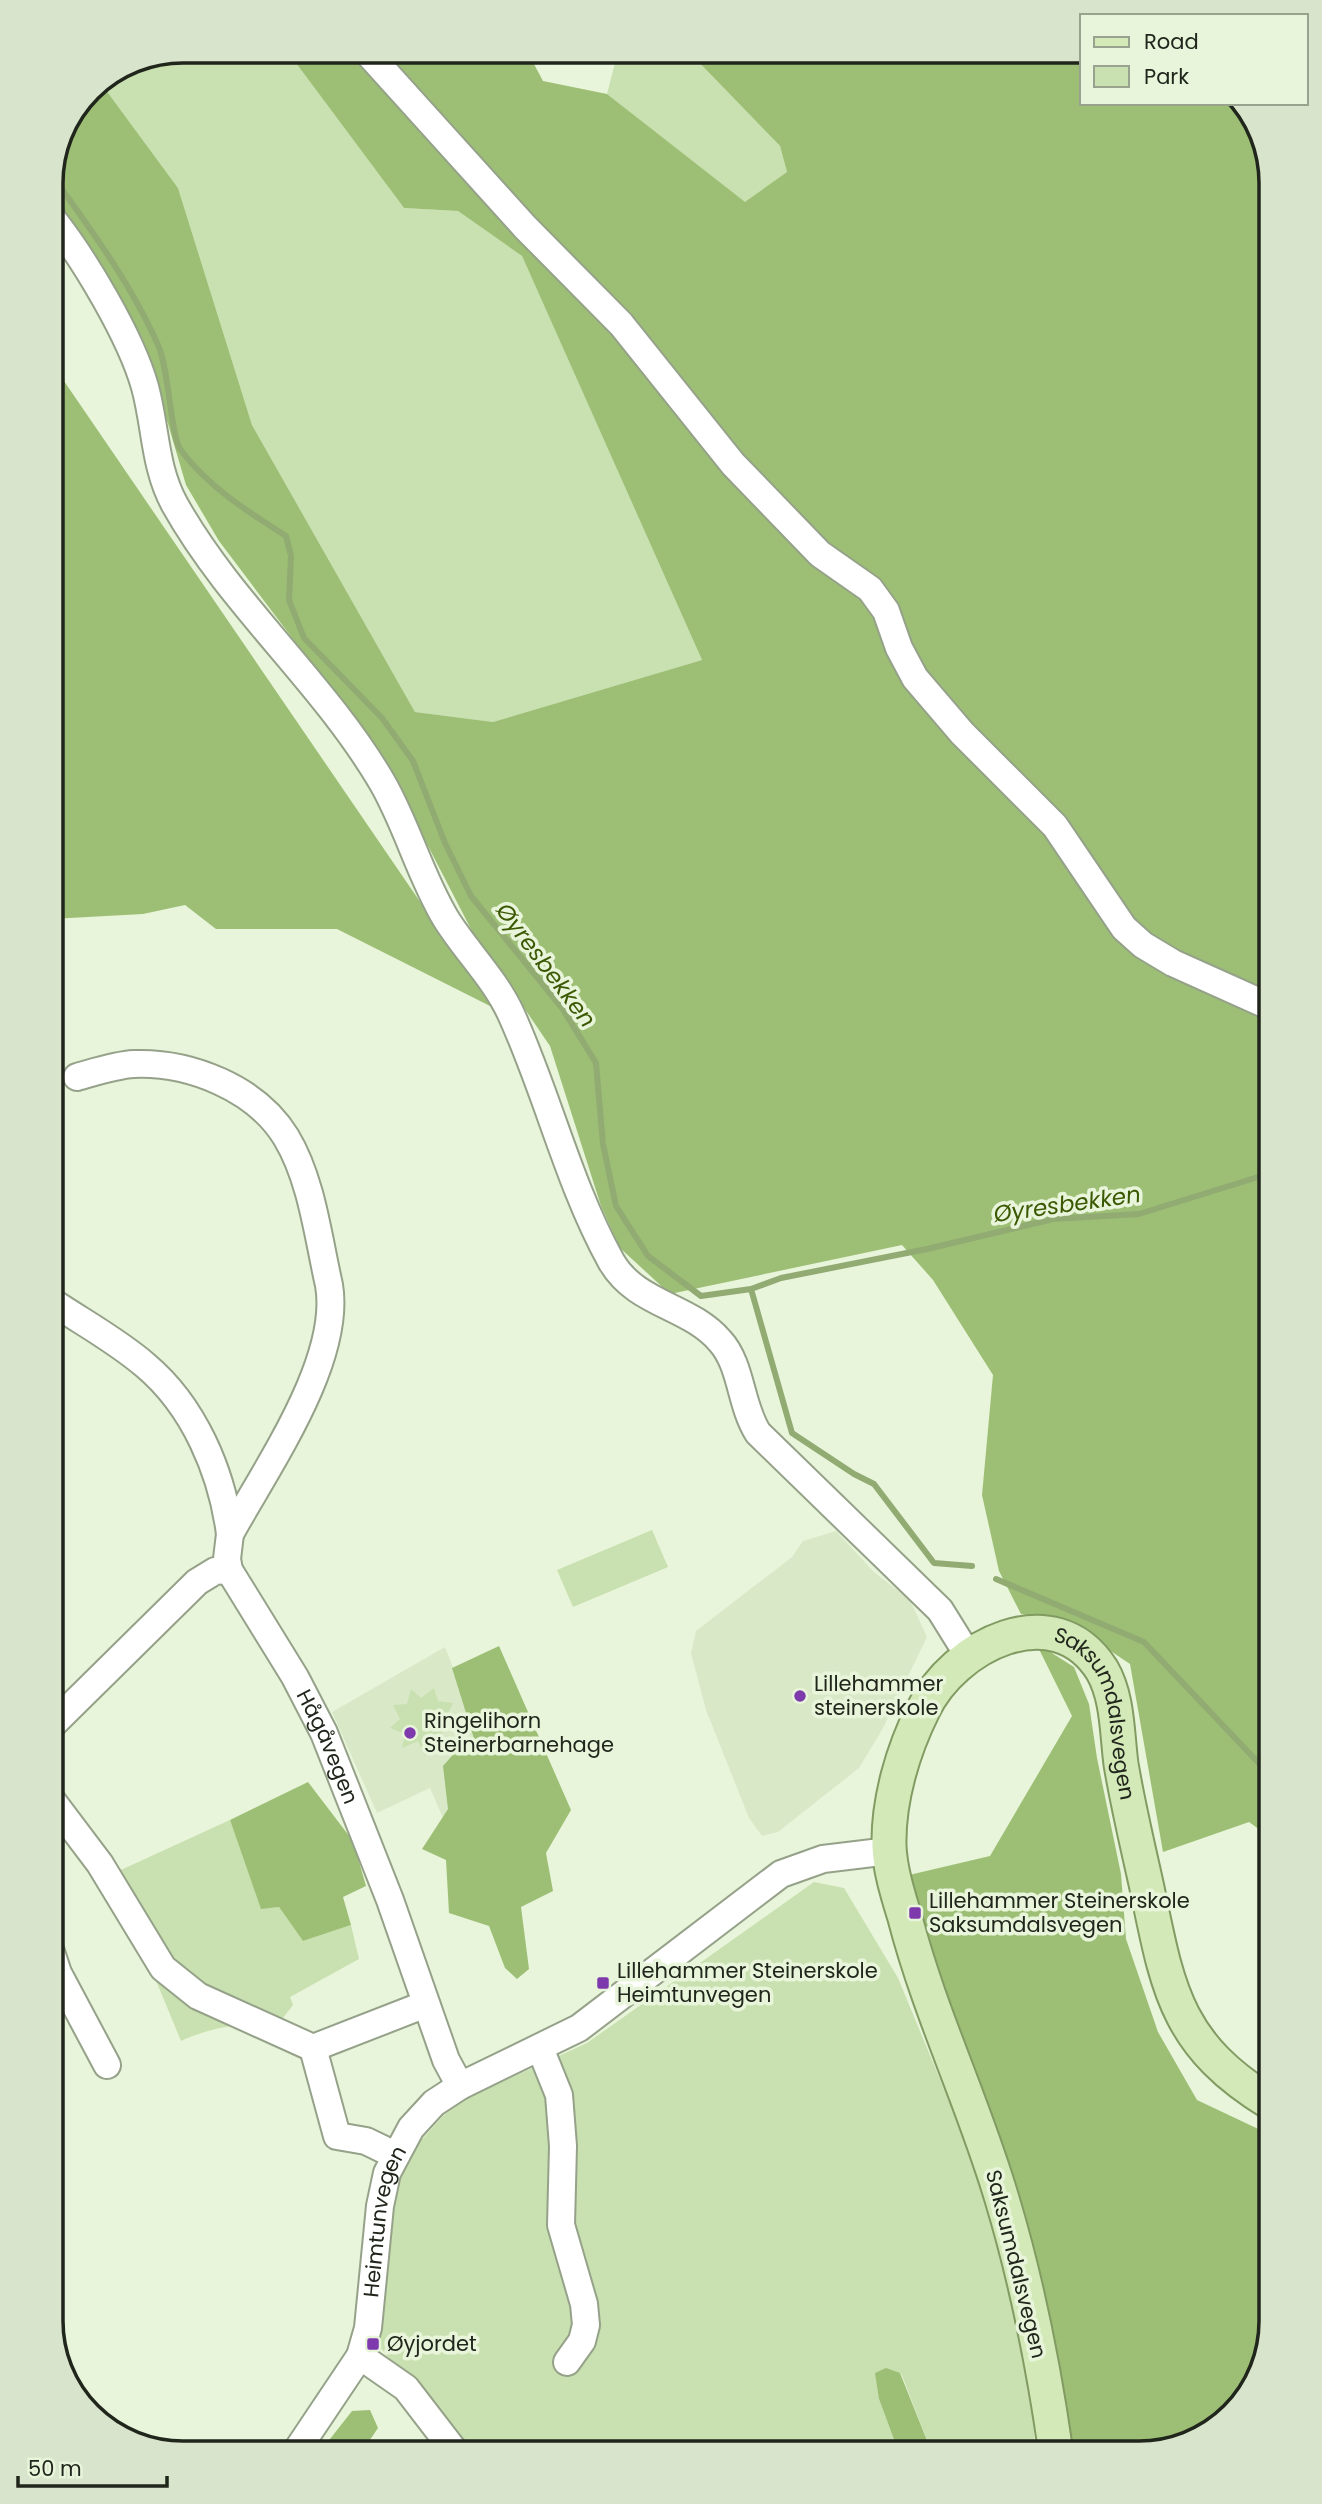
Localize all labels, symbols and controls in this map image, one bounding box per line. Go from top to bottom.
legend [1080,14,1308,105]
text: Road [1144,27,1199,56]
text: Park [1144,62,1189,91]
water label: Øyresbekken [488,895,603,1034]
water label: Øyresbekken [990,1178,1143,1230]
street label: Saksumdalsvegen [1050,1620,1142,1802]
place label: Lillehammer steinerskole [814,1669,944,1722]
street label: Hågåvegen [290,1684,366,1808]
marker: Lillehammer steinerskole [792,1688,808,1704]
place label: Ringelihorn Steinerbarnehage [424,1706,614,1759]
marker: Ringelihorn Steinerbarnehage [402,1725,418,1741]
place label: Lillehammer Steinerskole Saksumdalsvegen [929,1886,1190,1939]
marker: Lillehammer Steinerskole Saksumdalsvegen [907,1905,923,1921]
place label: Lillehammer Steinerskole Heimtunvegen [617,1956,878,2009]
marker: Lillehammer Steinerskole Heimtunvegen [595,1975,611,1991]
street label: Heimtunvegen [356,2140,413,2299]
street label: Saksumdalsvegen [979,2167,1054,2361]
place label: Øyjordet [387,2329,477,2358]
marker: Øyjordet [365,2336,381,2352]
scale bar [18,2444,166,2488]
text: 50 m [28,2454,82,2483]

